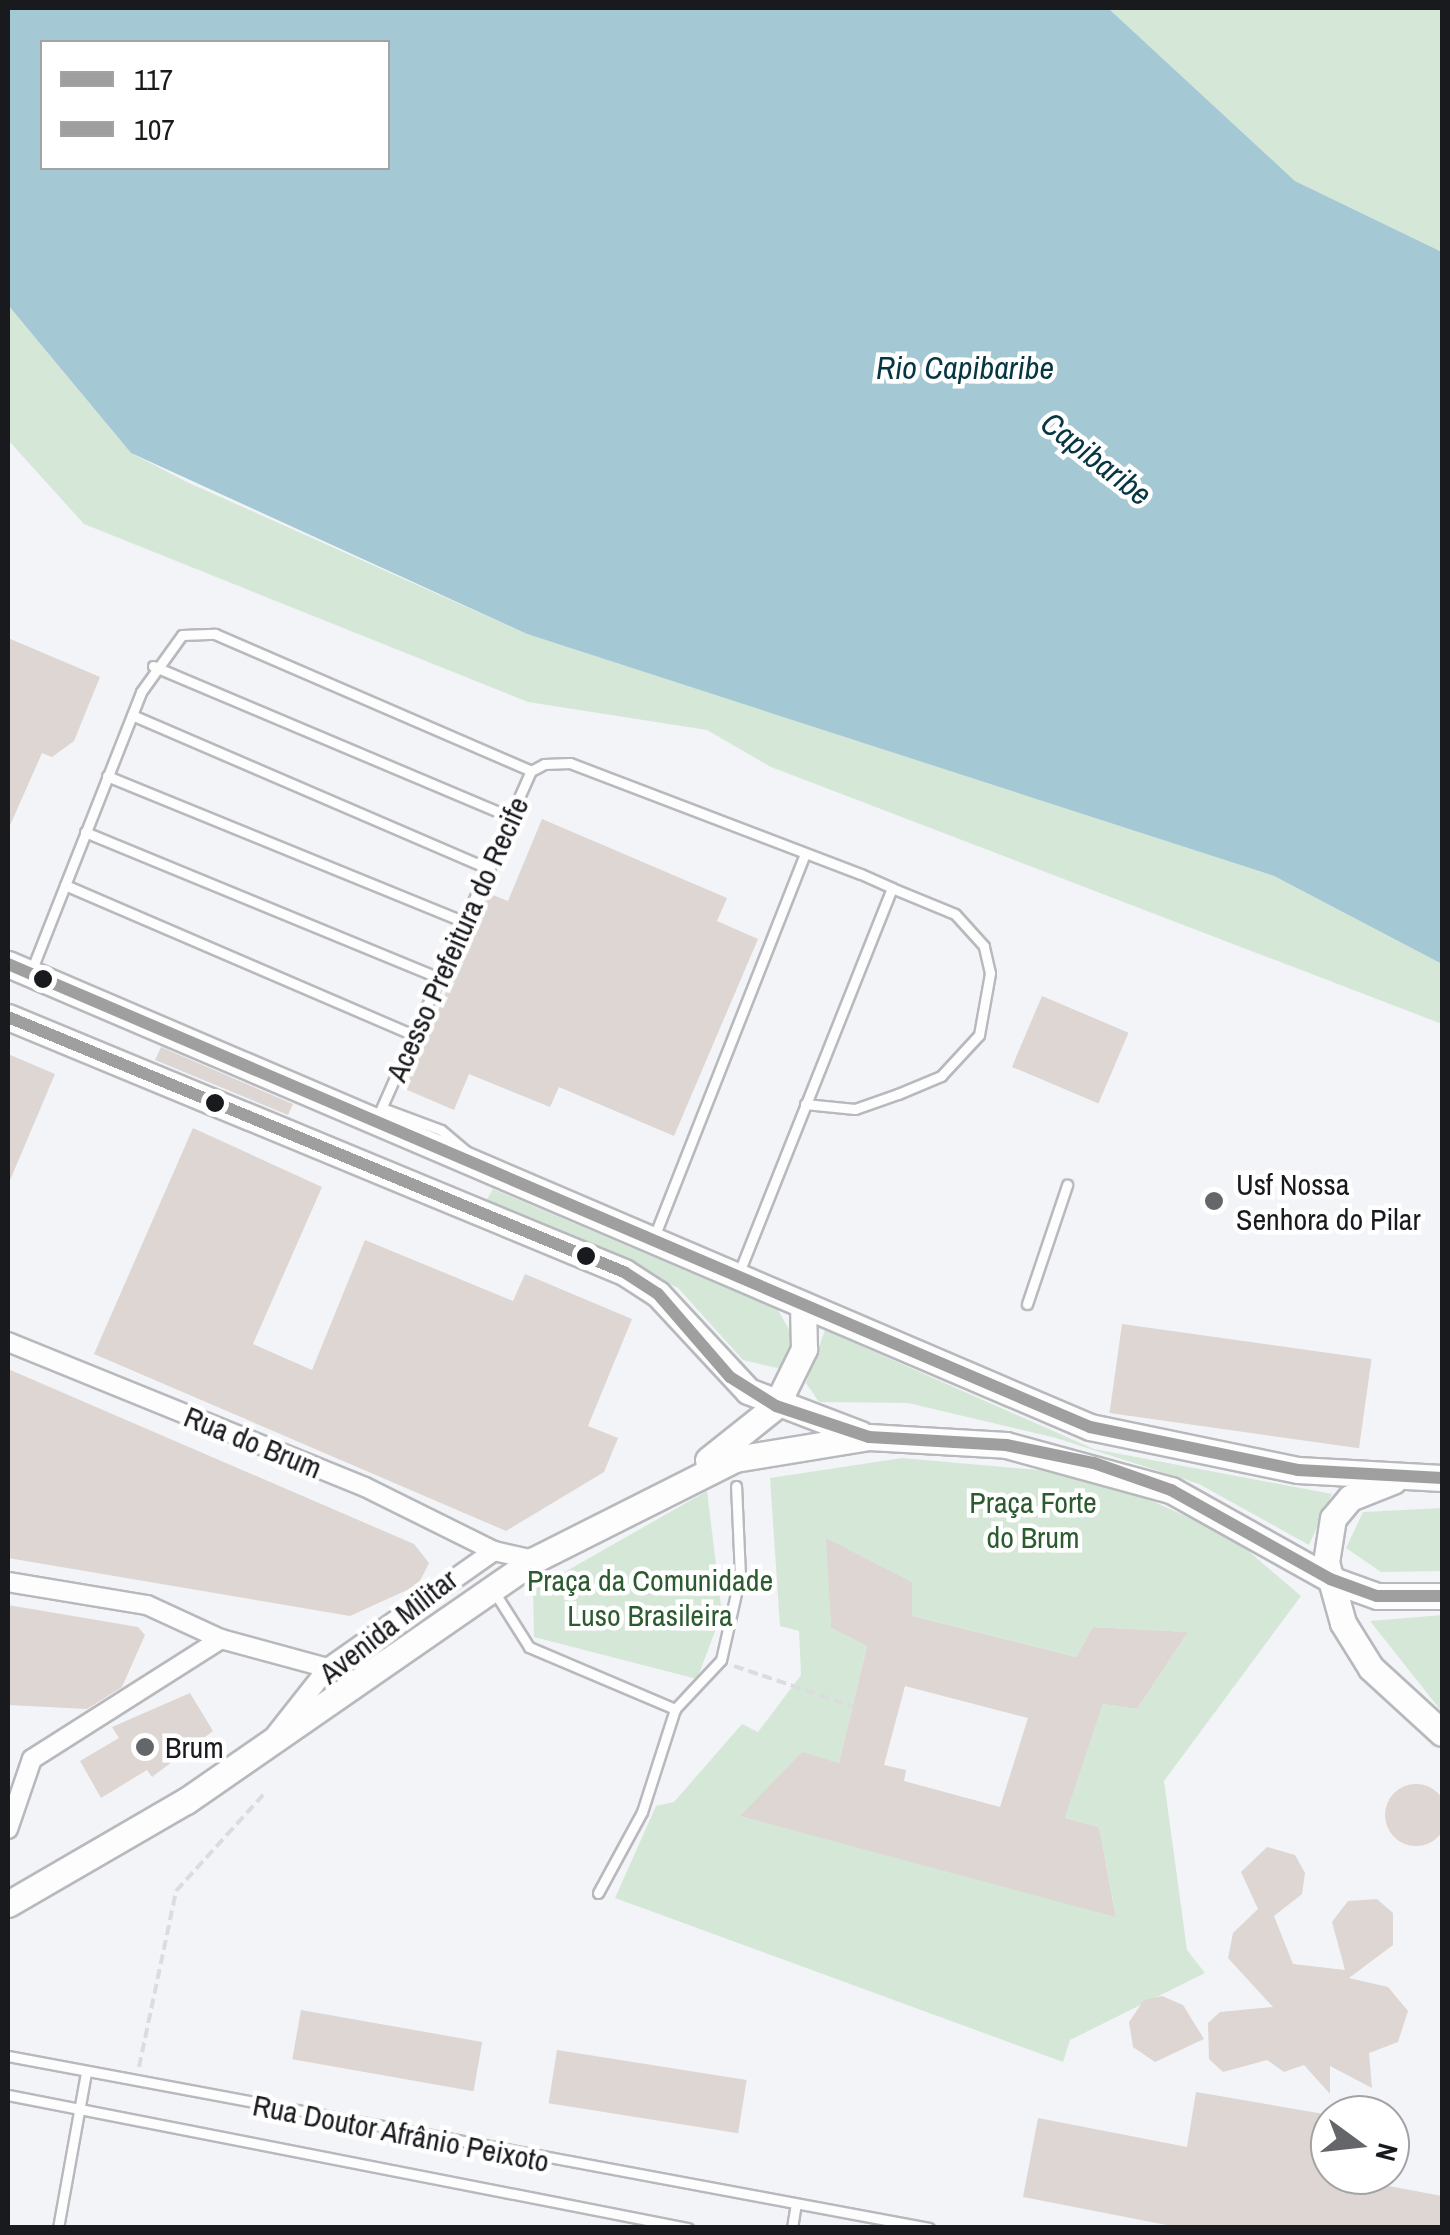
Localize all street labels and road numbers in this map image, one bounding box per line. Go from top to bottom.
street label: Acesso Prefeitura do Recife [378,791,536,1087]
street label: Rua do Brum [179,1398,327,1486]
street label: Avenida Militar [312,1561,464,1691]
street label: Rua Doutor Afrânio Peixoto [249,2086,553,2180]

